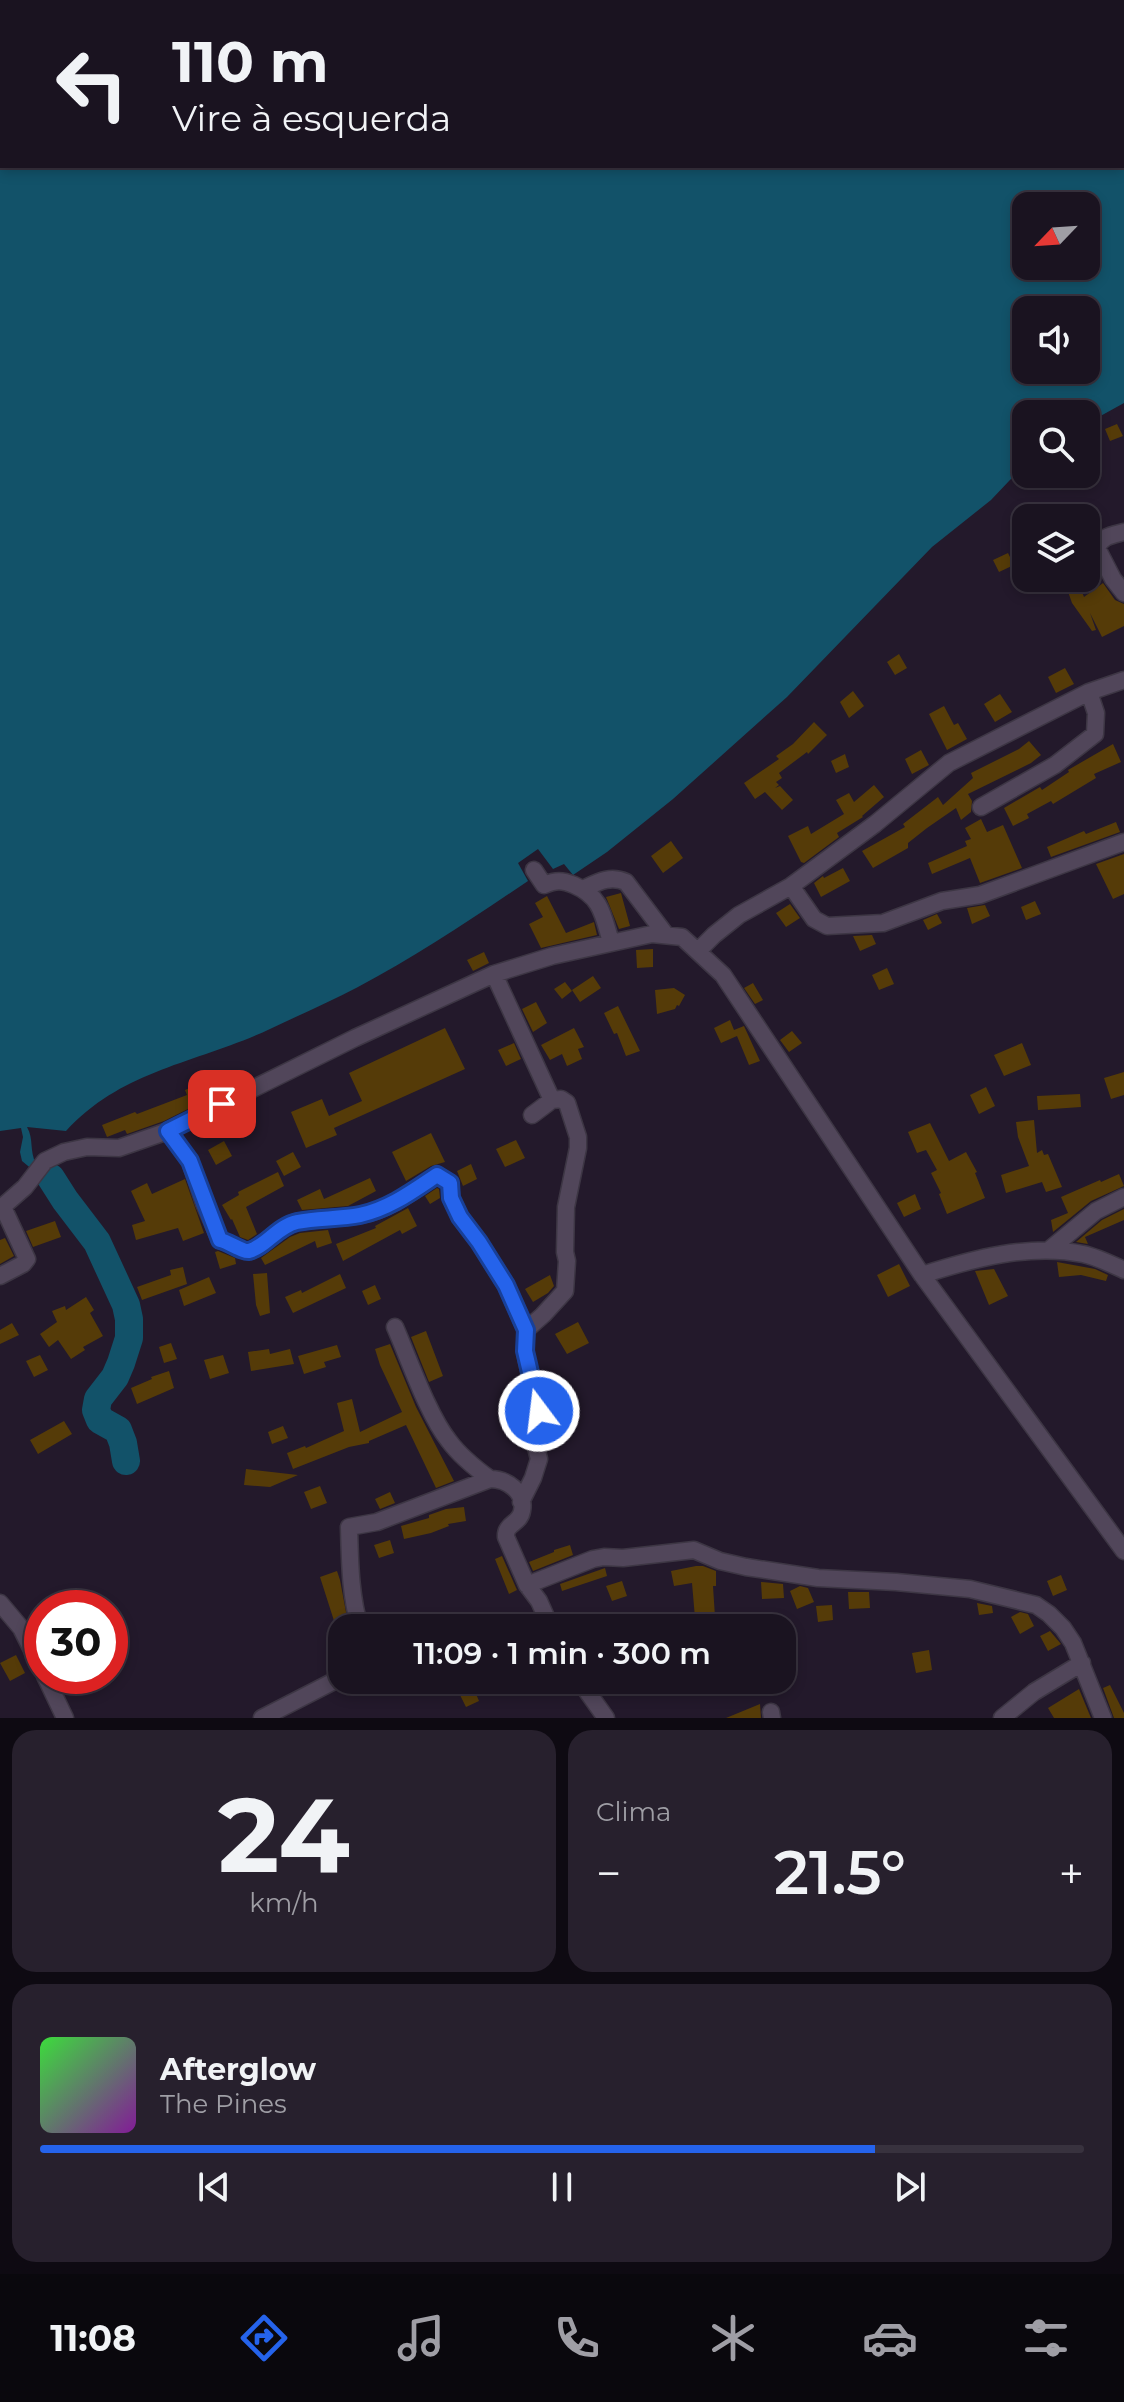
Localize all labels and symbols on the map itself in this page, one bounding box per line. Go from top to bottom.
north arrow [1012,192,1100,280]
pin [188,1070,256,1138]
position arrow [497,1369,581,1453]
speed limit sign: 30 [24,1590,128,1694]

